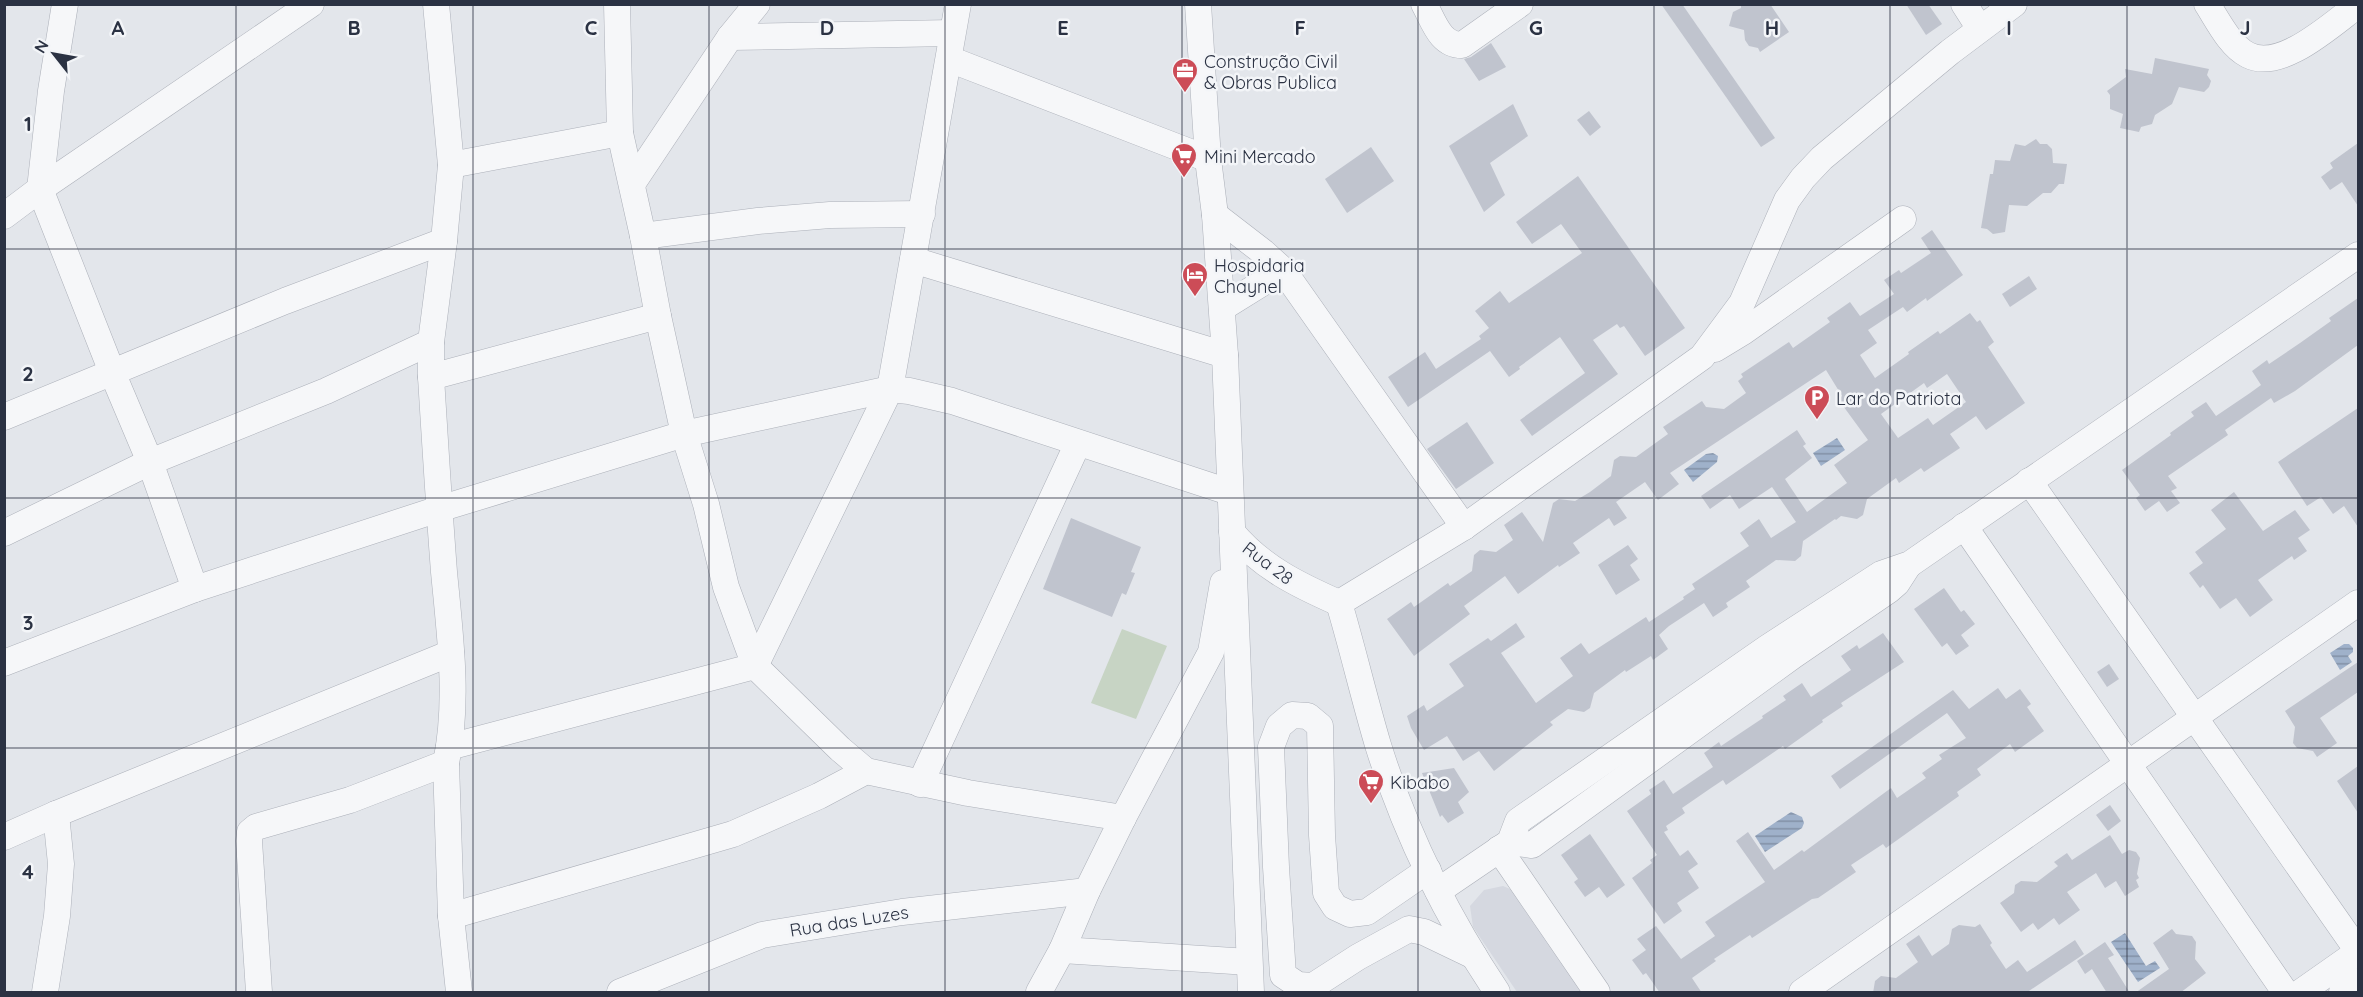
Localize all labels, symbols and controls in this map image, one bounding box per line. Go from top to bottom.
text: A [112,15,125,40]
text: B [347,15,361,40]
text: C [585,15,598,40]
text: D [820,15,834,40]
text: E [1057,15,1069,40]
text: F [1294,15,1306,40]
text: G [1529,15,1543,40]
text: H [1765,15,1779,40]
text: I [2006,15,2012,40]
text: J [2239,15,2251,40]
north arrow [24,24,84,84]
text: N [30,36,53,56]
place label: Construção Civil & Obras Publica [1204,50,1338,94]
office icon: Construção Civil & Obras Publica [1170,56,1200,94]
text: 1 [24,111,32,136]
supermarket icon: Mini Mercado [1169,141,1199,179]
place label: Mini Mercado [1204,145,1316,168]
place label: Hospidaria Chaynel [1214,254,1305,298]
hotel icon: Hospidaria Chaynel [1180,260,1210,298]
text: 2 [22,361,34,386]
parking icon: Lar do Patriota [1802,383,1832,421]
place label: Lar do Patriota [1836,387,1961,410]
street label: Rua 28 [1238,536,1298,590]
text: 3 [23,610,33,635]
supermarket icon: Kibabo [1356,767,1386,805]
place label: Kibabo [1390,771,1450,794]
text: 4 [22,859,34,884]
street label: Rua das Luzes [788,900,910,942]

